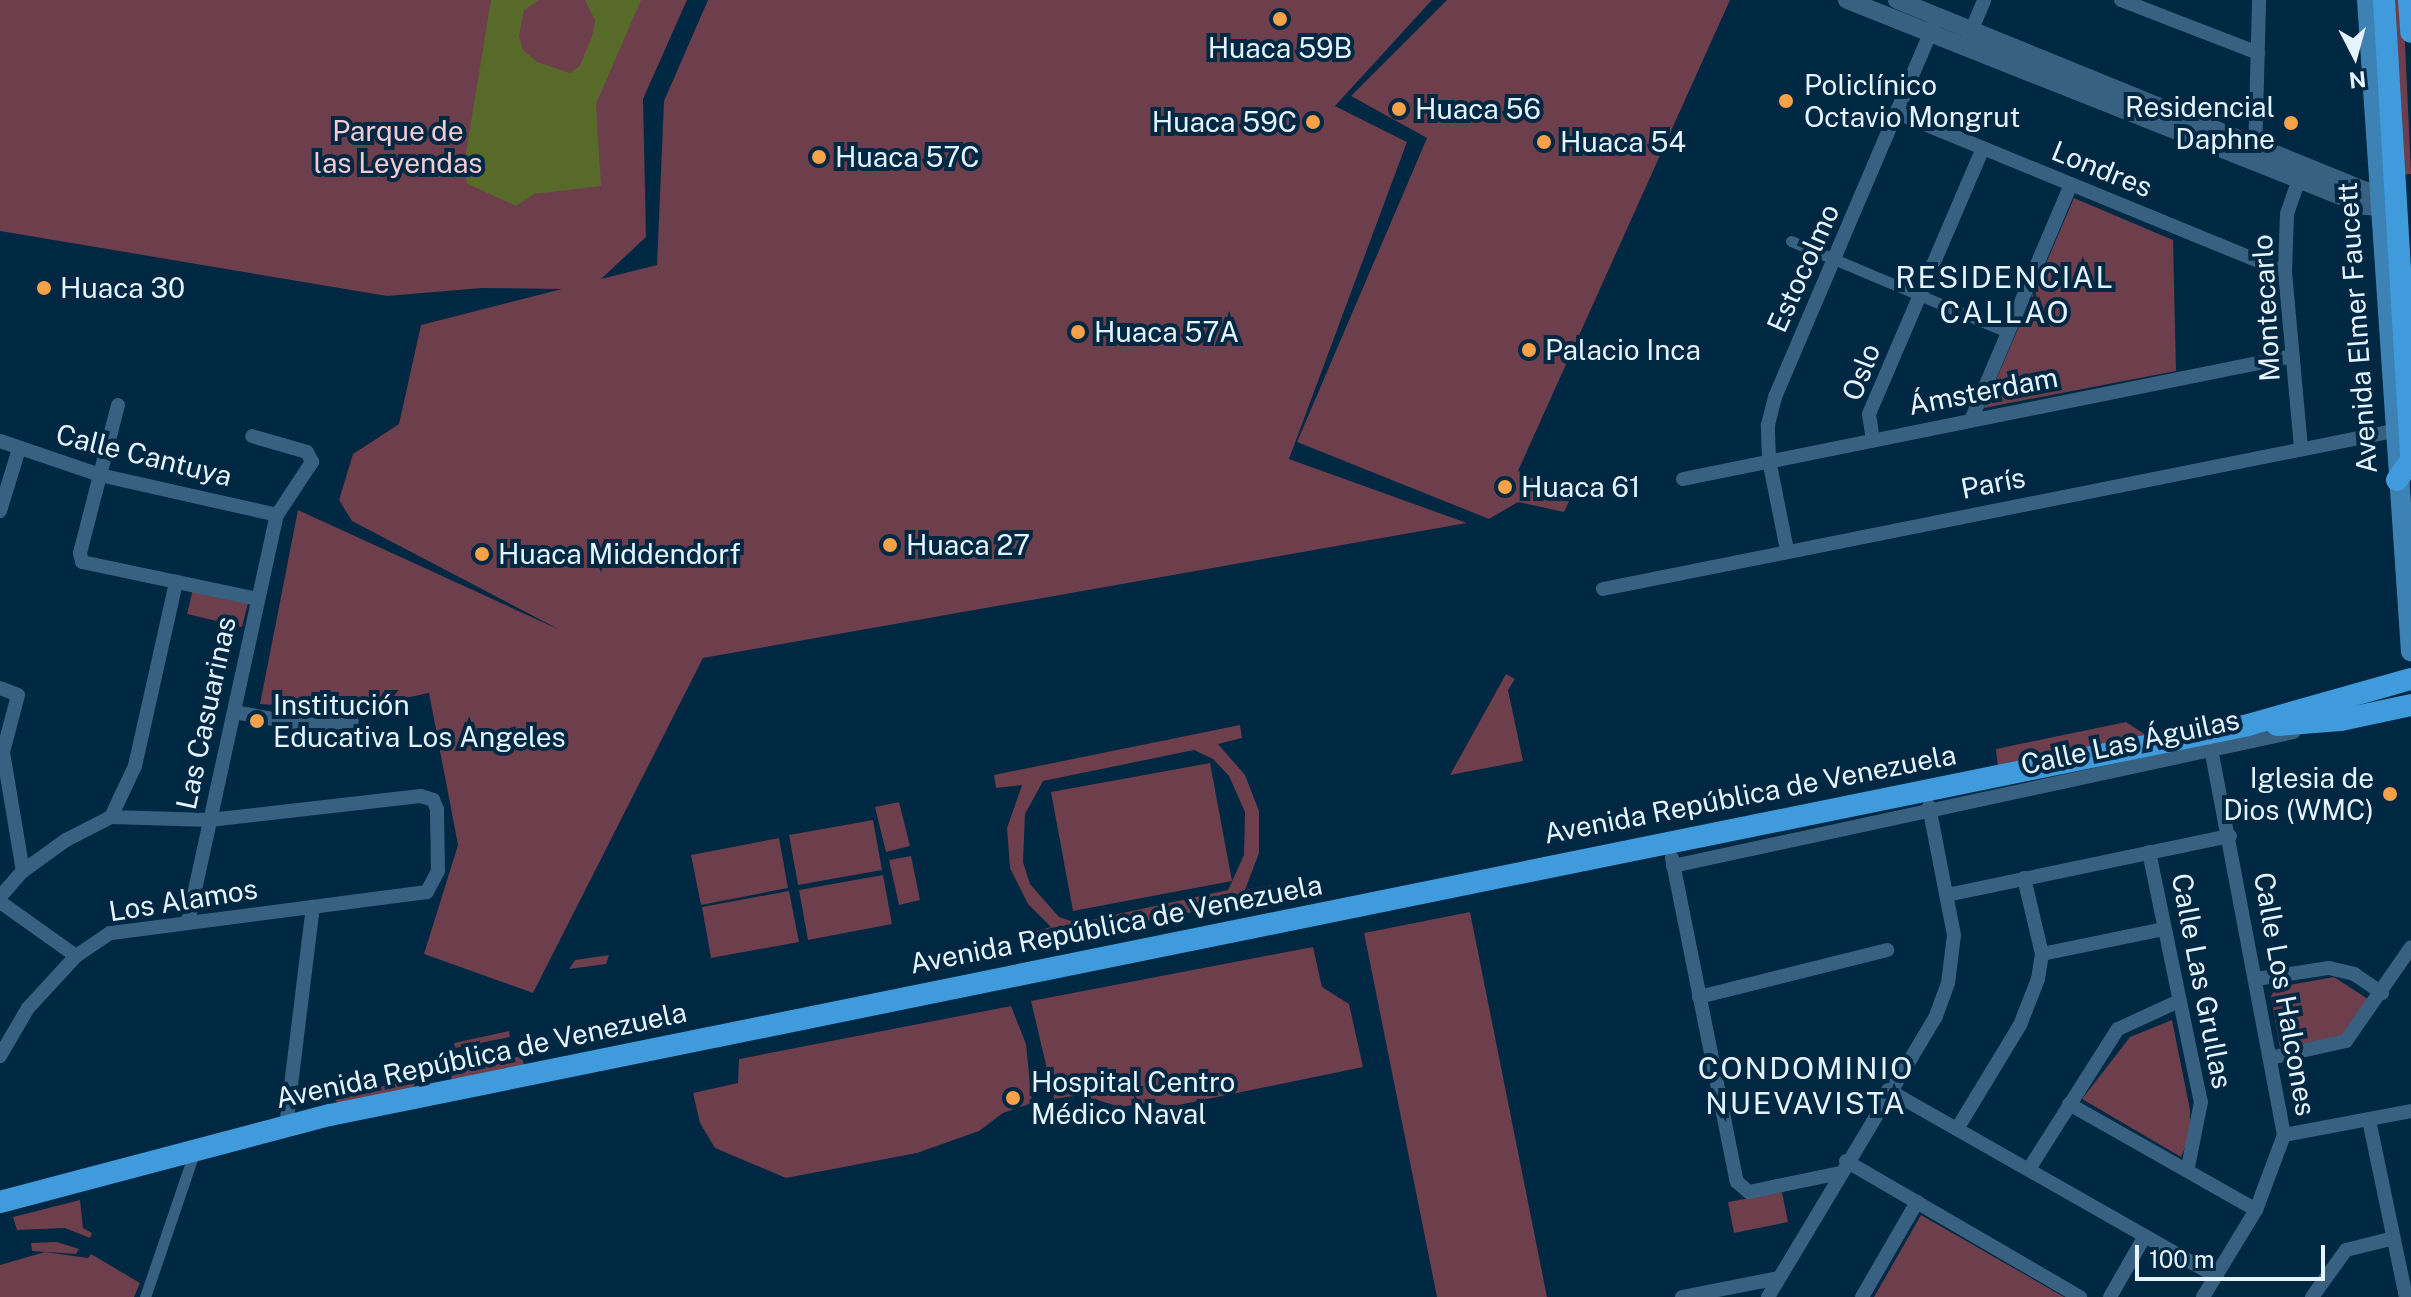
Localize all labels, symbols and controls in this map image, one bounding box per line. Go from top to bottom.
marker: Huaca 59B [1271,10,1289,28]
north arrow [2315,16,2395,96]
place label: Huaca 59B [1208,31,1352,65]
text: N [2348,66,2367,94]
place label: Policlínico Octavio Mongrut [1804,68,2021,134]
marker: Policlínico Octavio Mongrut [1775,90,1797,112]
place label: Residencial Daphne [2125,90,2275,156]
place label: Huaca 56 [1415,92,1541,126]
marker: Huaca 56 [1390,100,1408,118]
place label: Huaca 59C [1152,105,1297,139]
marker: Huaca 59C [1304,113,1322,131]
park label: Parque de las Leyendas [314,114,482,180]
marker: Residencial Daphne [2282,114,2300,132]
place label: Huaca 54 [1560,125,1686,159]
marker: Huaca 54 [1535,133,1553,151]
street label: Londres [2047,134,2157,204]
place label: Huaca 57C [835,140,980,174]
marker: Huaca 57C [810,148,828,166]
street label: Avenida Elmer Faucett [2330,181,2384,475]
street label: Estocolmo [1760,199,1846,337]
street label: Montecarlo [2245,233,2287,383]
district label: RESIDENCIAL CALLAO [1895,259,2115,330]
place label: Huaca 30 [60,271,185,305]
marker: Huaca 30 [35,279,53,297]
place label: Huaca 57A [1094,315,1239,349]
marker: Huaca 57A [1069,323,1087,341]
place label: Palacio Inca [1545,333,1701,367]
street label: Oslo [1835,339,1887,405]
marker: Palacio Inca [1520,341,1538,359]
street label: Ámsterdam [1906,360,2060,422]
street label: Calle Cantuya [52,417,236,493]
street label: París [1958,460,2028,506]
place label: Huaca 61 [1521,470,1640,504]
marker: Huaca 61 [1496,478,1514,496]
place label: Huaca 27 [906,528,1030,562]
marker: Huaca 27 [881,536,899,554]
place label: Huaca Middendorf [498,537,740,571]
marker: Huaca Middendorf [473,545,491,563]
street label: Las Casuarinas [169,614,243,812]
place label: Institución Educativa Los Angeles [273,688,566,754]
street label: Calle Las Águilas [2017,702,2243,782]
marker: Institución Educativa Los Angeles [248,712,266,730]
street label: Avenida República de Venezuela [1540,737,1960,851]
place label: Iglesia de Dios (WMC) [2223,761,2374,827]
marker: Iglesia de Dios (WMC) [2381,785,2399,803]
street label: Avenida República de Venezuela [906,867,1326,981]
street label: Calle Los Halcones [2247,869,2323,1119]
street label: Calle Las Grullas [2165,870,2239,1092]
street label: Los Alamos [106,872,260,928]
street label: Avenida República de Venezuela [272,995,690,1115]
district label: CONDOMINIO NUEVAVISTA [1698,1050,1914,1120]
place label: Hospital Centro Médico Naval [1031,1065,1235,1131]
marker: Hospital Centro Médico Naval [1002,1087,1024,1109]
scale bar [2139,1229,2329,1279]
text: 100 m [2149,1245,2215,1273]

